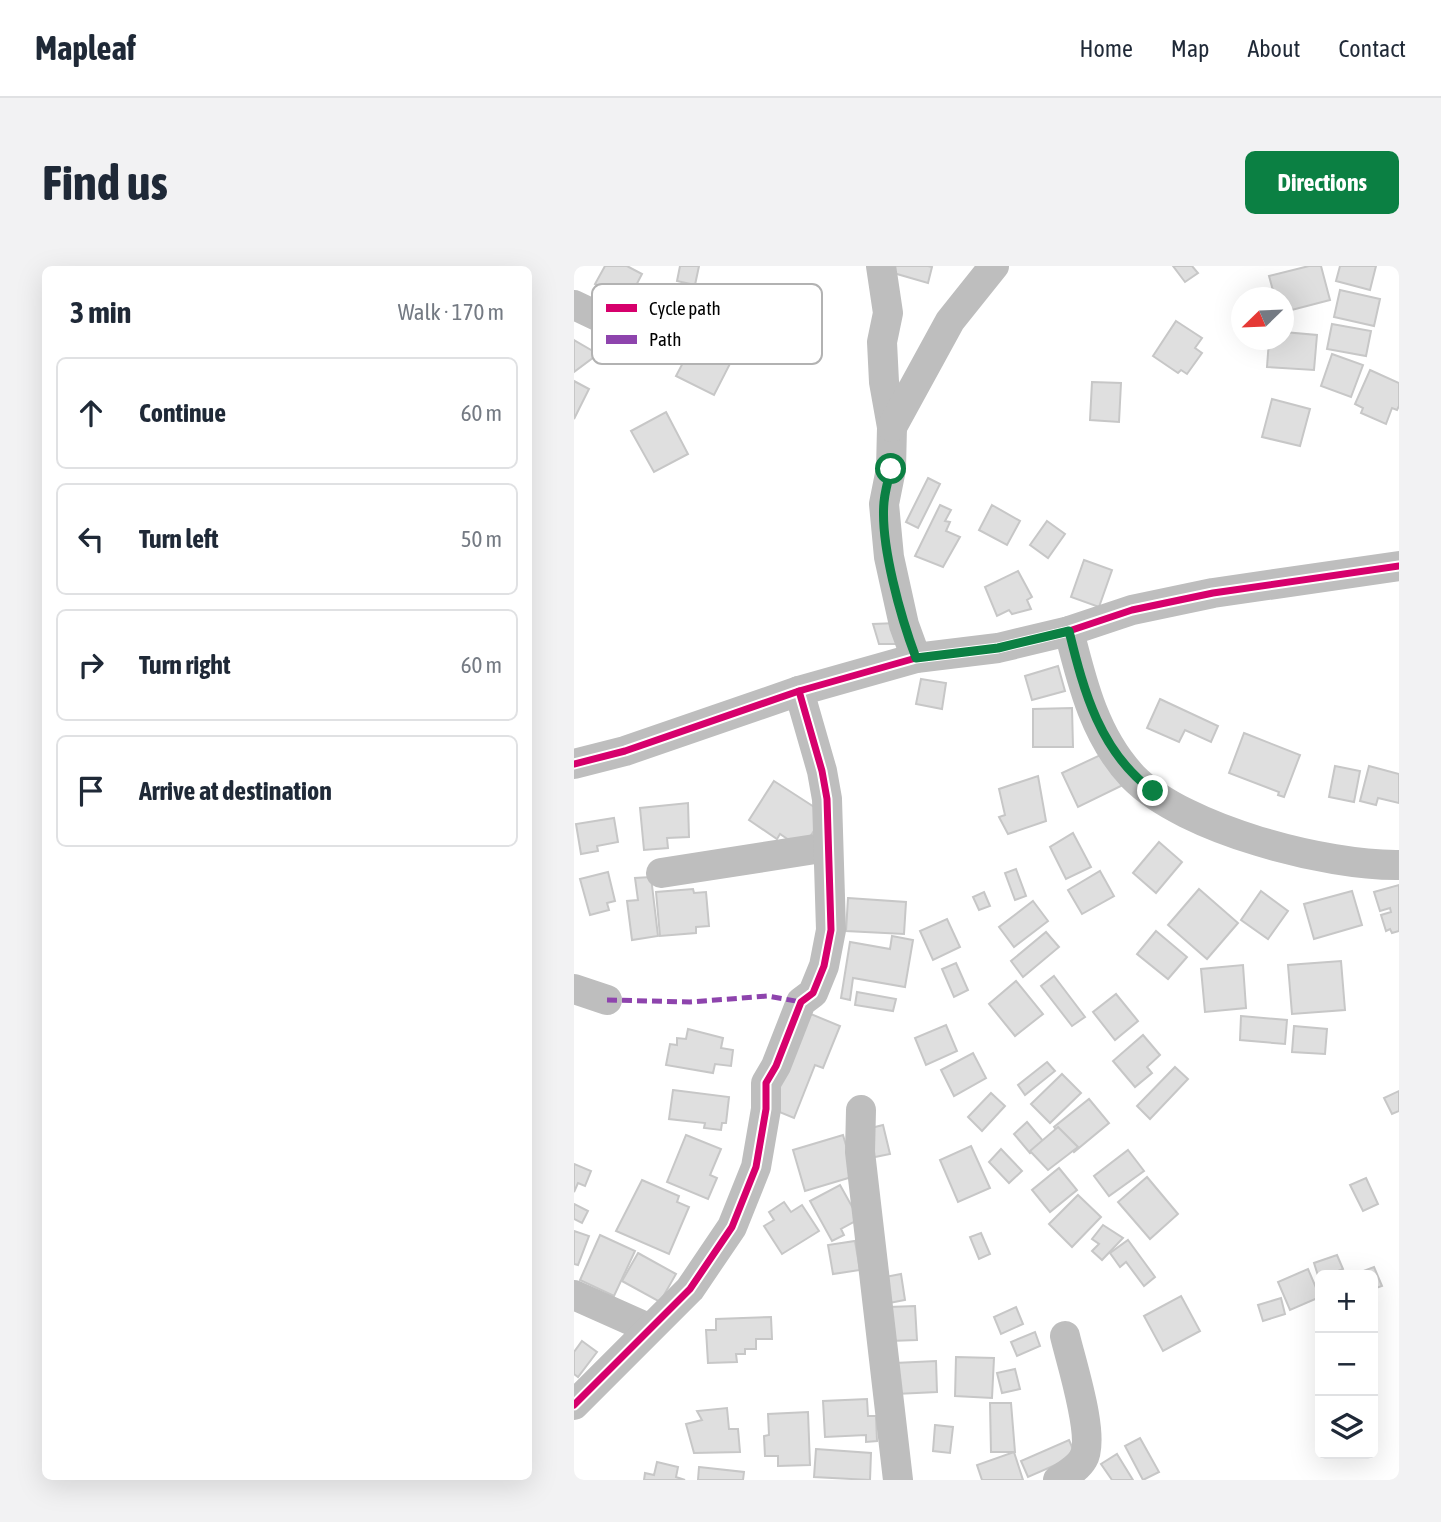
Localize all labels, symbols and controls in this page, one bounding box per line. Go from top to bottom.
text: Mapleaf [35,29,136,67]
text: Home [1079,35,1133,62]
text: Map [1171,35,1209,62]
text: About [1247,35,1300,62]
text: Contact [1338,35,1406,62]
button: Directions [1245,151,1399,214]
text: Find us [42,154,168,210]
legend [592,284,822,364]
north arrow [1231,287,1294,350]
text: 3 min [70,295,131,329]
text: Cycle path [649,297,721,319]
text: Walk · 170 m [398,299,504,325]
text: Path [649,328,681,350]
icon: ahead [72,394,110,432]
text: Continue [139,398,226,428]
text: 60 m [461,400,502,426]
route start [875,453,906,484]
icon: left [72,520,110,558]
text: Turn left [139,524,219,554]
text: 50 m [461,526,502,552]
icon: right [72,646,110,684]
text: Turn right [139,650,230,680]
text: 60 m [461,652,502,678]
icon: arrive [72,772,110,810]
route end [1137,775,1168,806]
text: Arrive at destination [139,776,332,806]
map controls [1315,1270,1378,1459]
button: + [1315,1270,1378,1333]
button: − [1315,1333,1378,1396]
button: layers [1315,1396,1378,1459]

